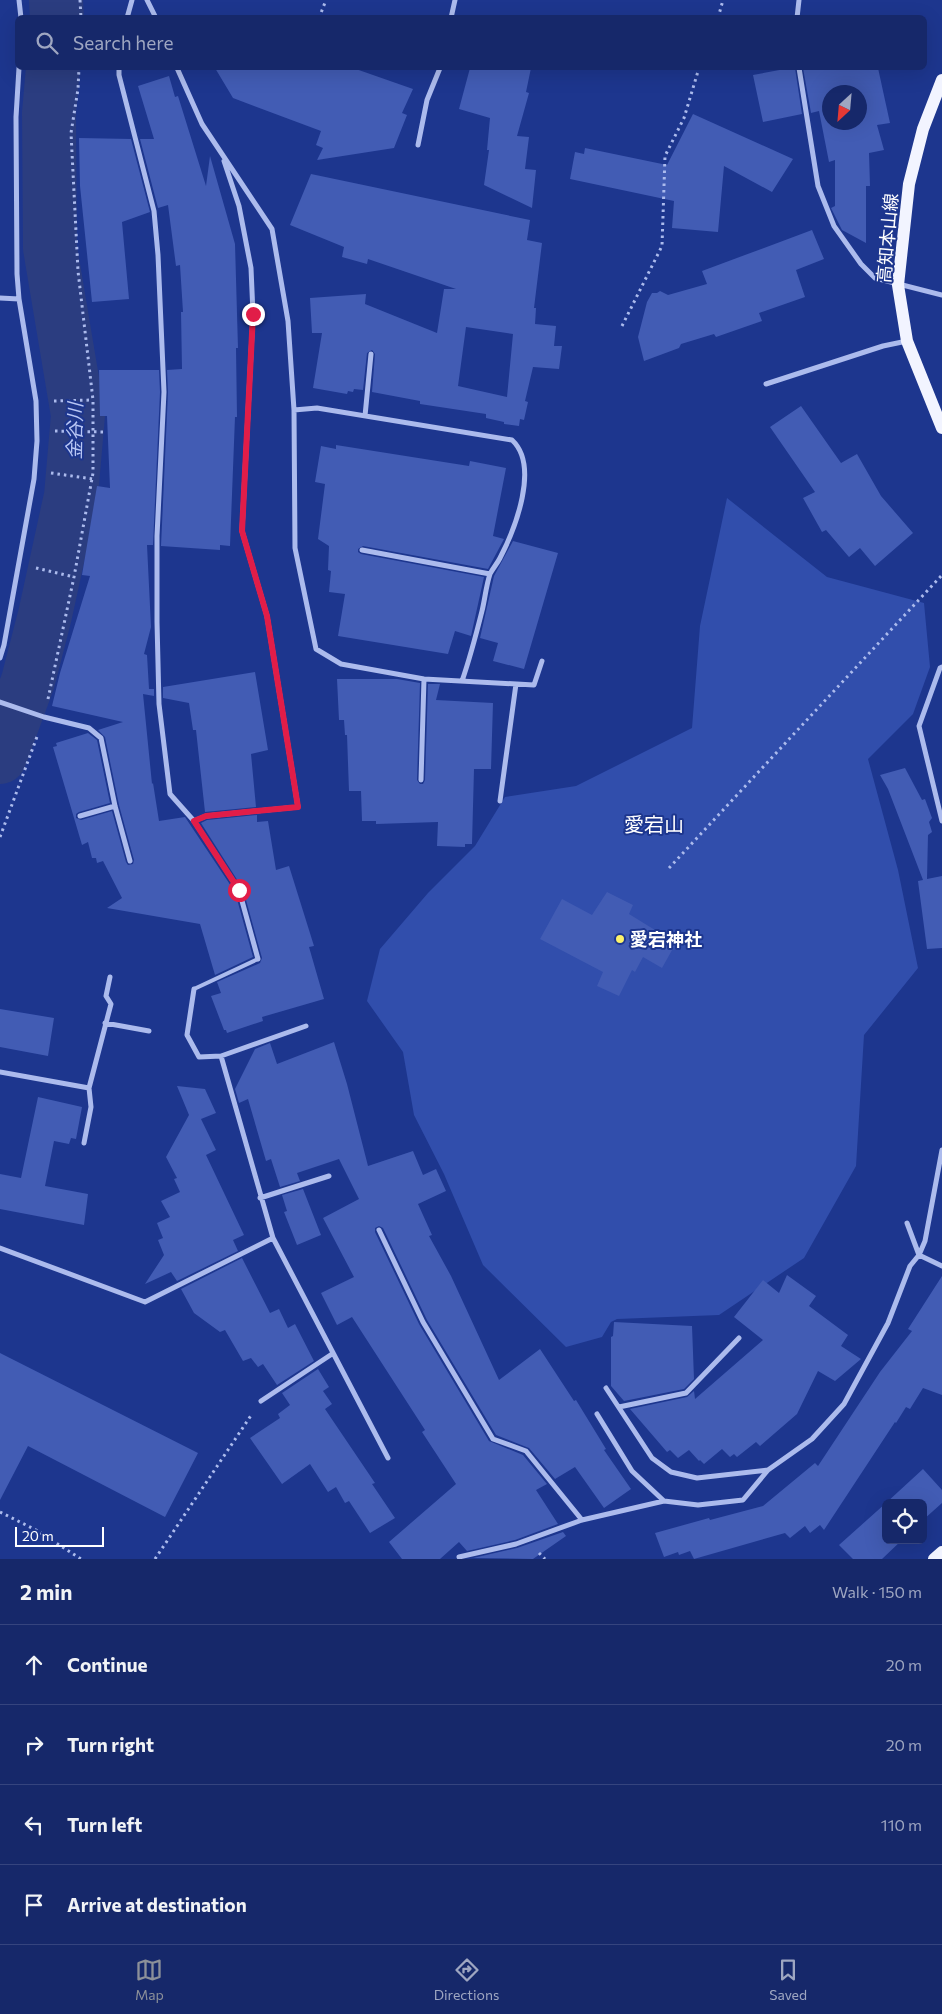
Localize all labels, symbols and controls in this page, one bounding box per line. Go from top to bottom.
search box [15,15,927,70]
icon: search [33,29,61,57]
text: Search here [73,31,173,54]
north arrow [822,85,867,130]
street label: 高知本山線 [872,192,902,284]
route end [242,303,265,326]
water label: 金谷川 [62,400,86,460]
district label: 愛宕山 [624,812,684,836]
route start [228,879,251,902]
place label: 愛宕神社 [630,928,702,950]
marker: 愛宕神社 [614,933,626,945]
map controls [882,1499,927,1544]
button: locate [882,1499,927,1544]
scale bar [15,1524,104,1547]
text: 20 m [22,1527,54,1544]
text: 2 min [20,1579,72,1604]
text: Walk · 150 m [832,1582,922,1601]
icon: ahead [20,1651,48,1679]
text: Continue [67,1653,147,1676]
text: 20 m [886,1655,922,1674]
icon: right [20,1731,48,1759]
text: Turn right [67,1733,154,1756]
text: 20 m [886,1735,922,1754]
icon: left [20,1811,48,1839]
text: Turn left [67,1813,142,1836]
text: 110 m [881,1815,922,1834]
icon: arrive [20,1891,48,1919]
text: Arrive at destination [67,1893,247,1916]
tab: Map [135,1956,164,2003]
tab: Directions [434,1956,499,2003]
tab: Saved [769,1956,807,2003]

